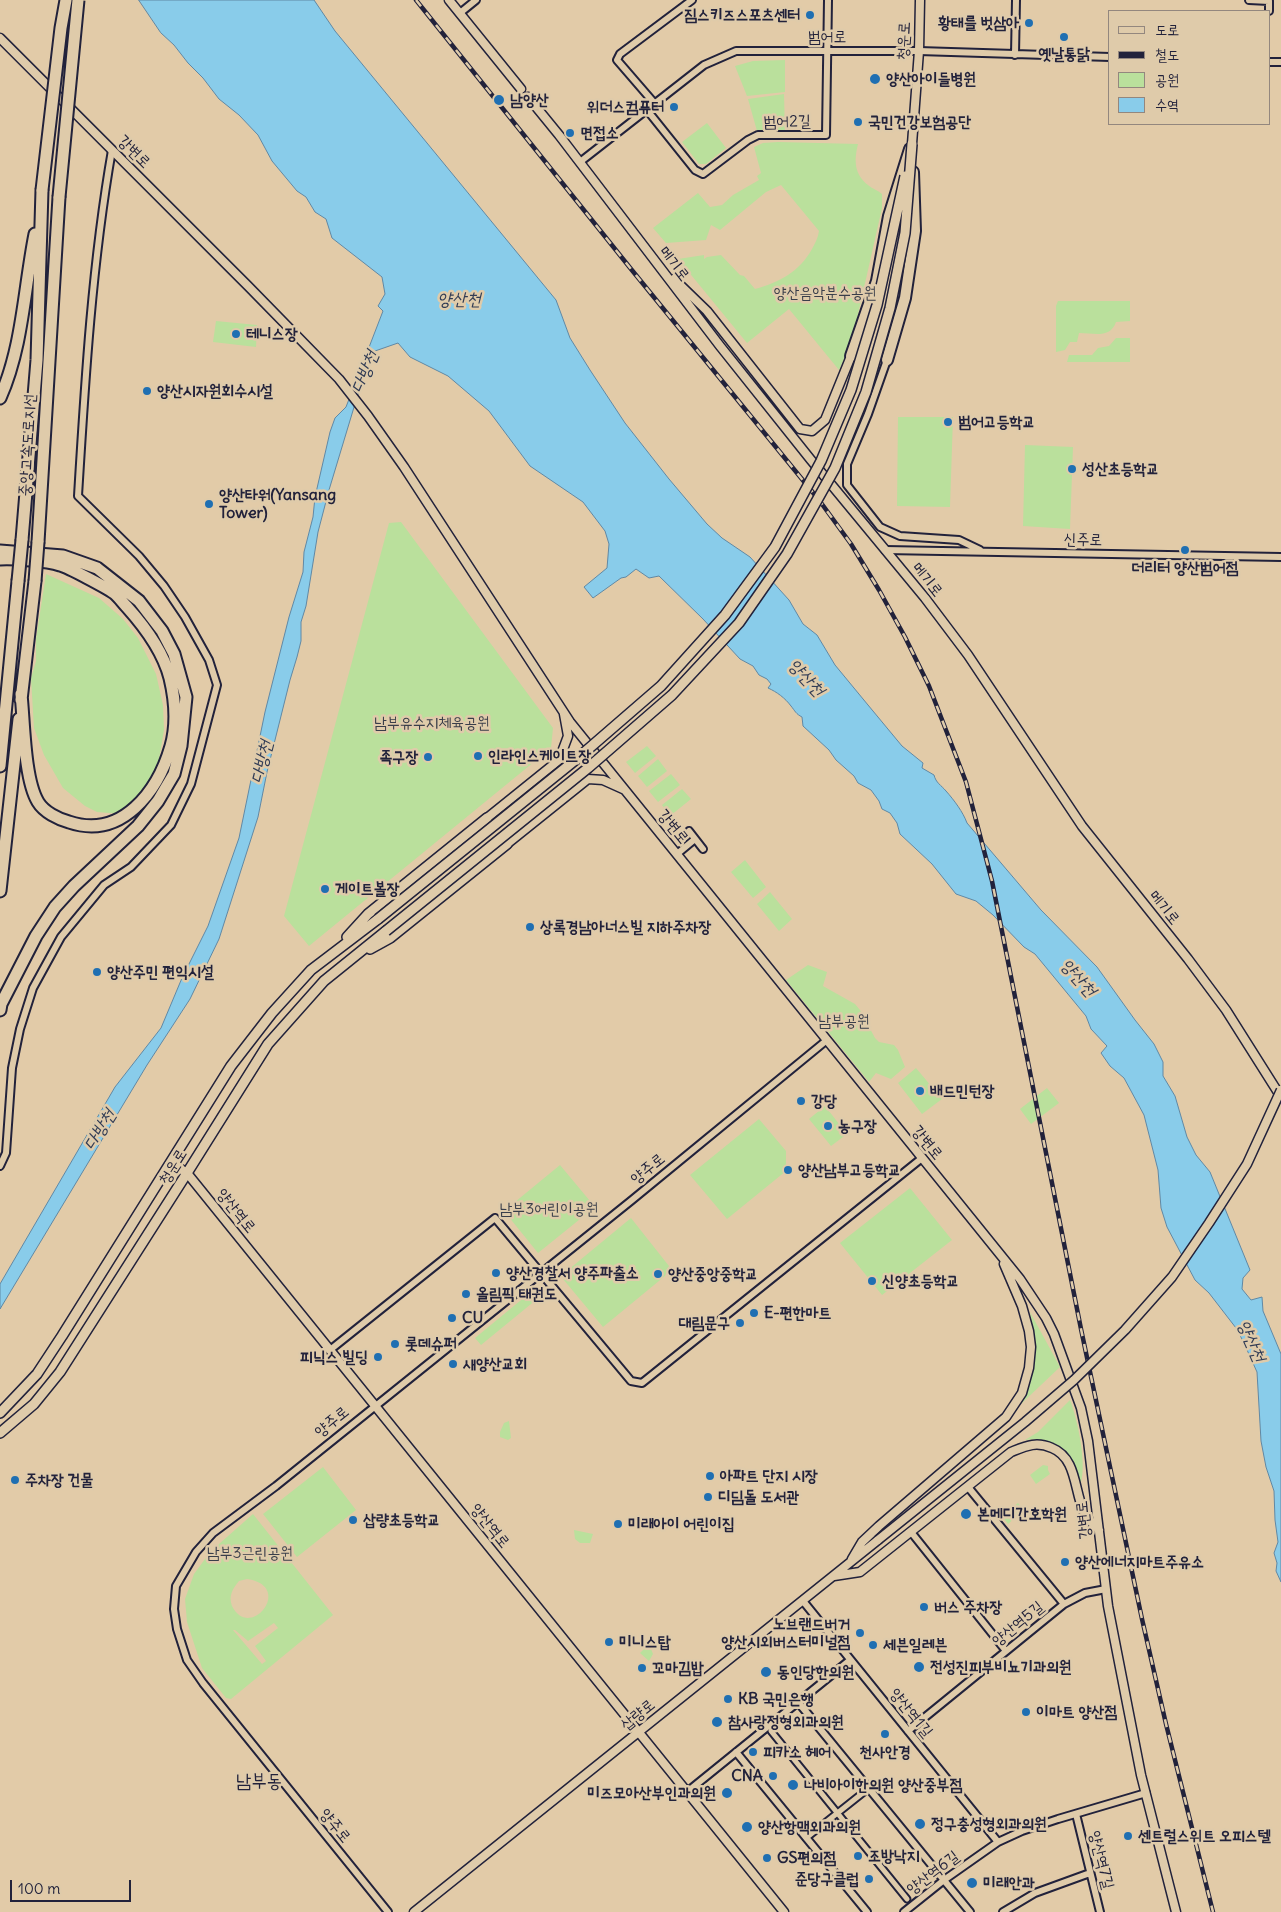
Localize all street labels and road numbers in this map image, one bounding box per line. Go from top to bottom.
street label: 청운로 [893,21,915,61]
street label: 범어로 [808,27,846,47]
street label: 범어2길 [763,112,811,132]
street label: 강변로 [114,132,154,172]
street label: 메기로 [655,243,693,285]
street label: 중앙고속도로지선 [16,393,40,497]
street label: 신주로 [1064,530,1102,550]
street label: 메기로 [907,559,947,601]
street label: 강변로 [653,806,693,848]
street label: 메기로 [1144,887,1184,929]
street label: 강변로 [907,1122,947,1164]
street label: 청운로 [155,1146,191,1188]
street label: 양주로 [627,1149,669,1189]
street label: 양산역로 [212,1185,260,1237]
street label: 양주로 [311,1402,353,1442]
street label: 양산역로 [466,1500,514,1552]
street label: 강변로 [1072,1500,1096,1540]
street label: 양산역5길 [988,1597,1048,1651]
street label: 양산역1길 [885,1684,937,1742]
street label: 삽량로 [617,1695,659,1735]
street label: 양주로 [315,1805,355,1847]
street label: 양산역7길 [1085,1829,1117,1891]
street label: 양산역6길 [903,1847,963,1899]

